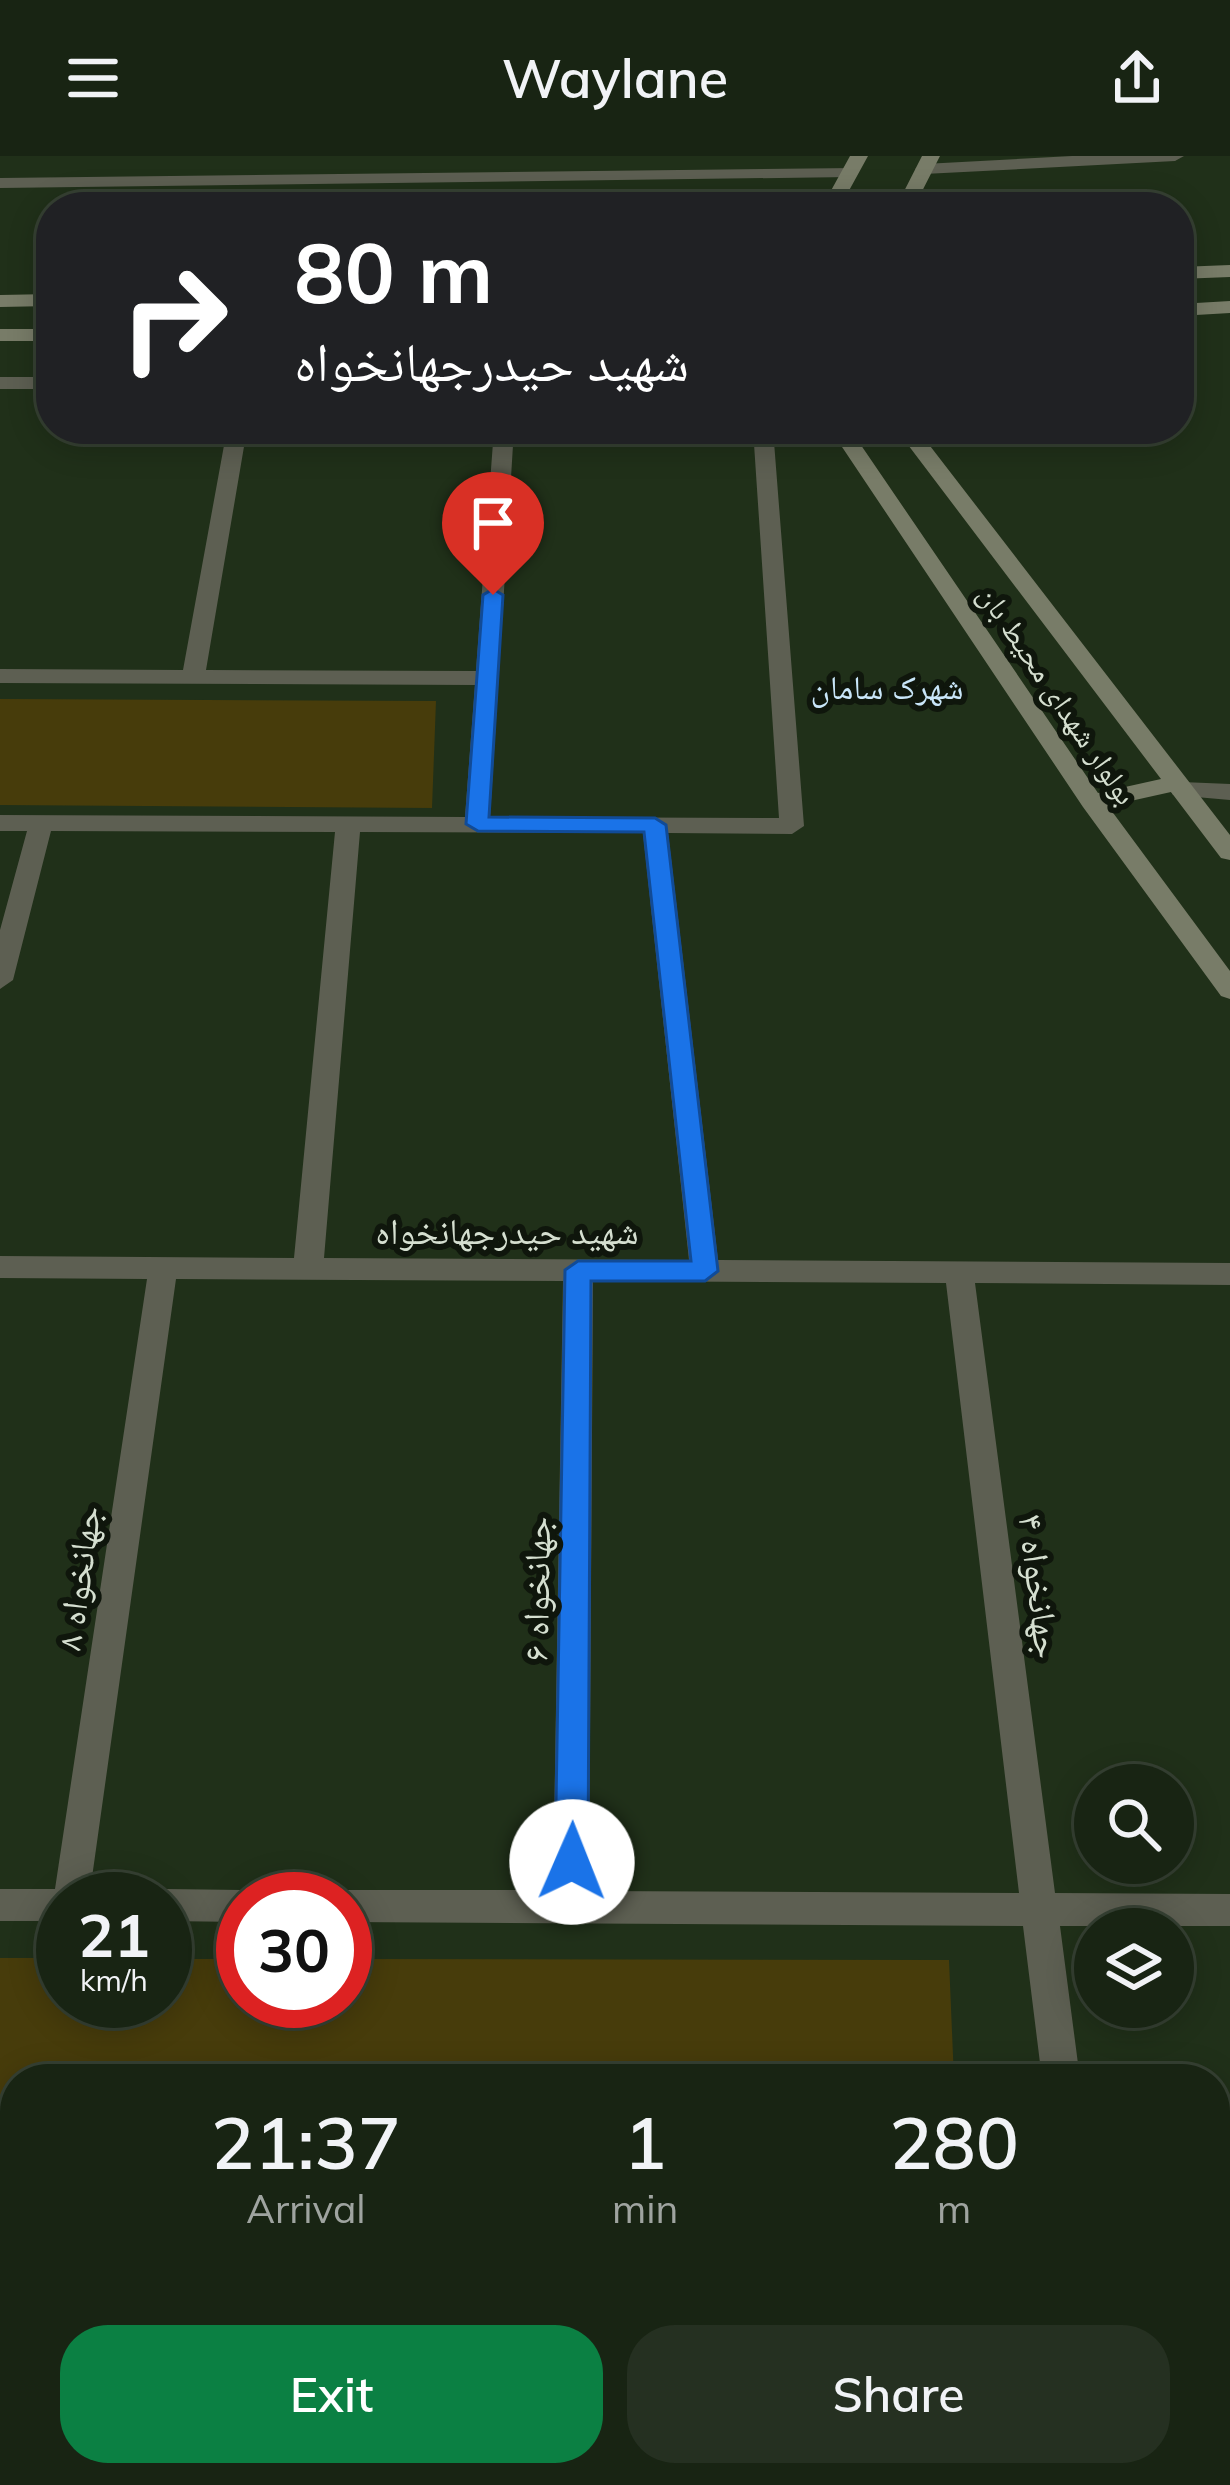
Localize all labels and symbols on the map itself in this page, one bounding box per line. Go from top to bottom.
pin [442,472,544,595]
street label: بولوار شهدای محیط بان [970,577,1145,812]
district label: شهرک سامان [811,666,963,708]
street label: شهید حیدرجهانخواه [375,1208,639,1253]
street label: جهانخواه ۸ [45,1503,110,1653]
street label: جهانخواه ۴ [1009,1511,1072,1661]
street label: جهانخواه ۶ [512,1516,559,1662]
position arrow [509,1799,635,1925]
speed limit sign: 30 [216,1872,372,2028]

